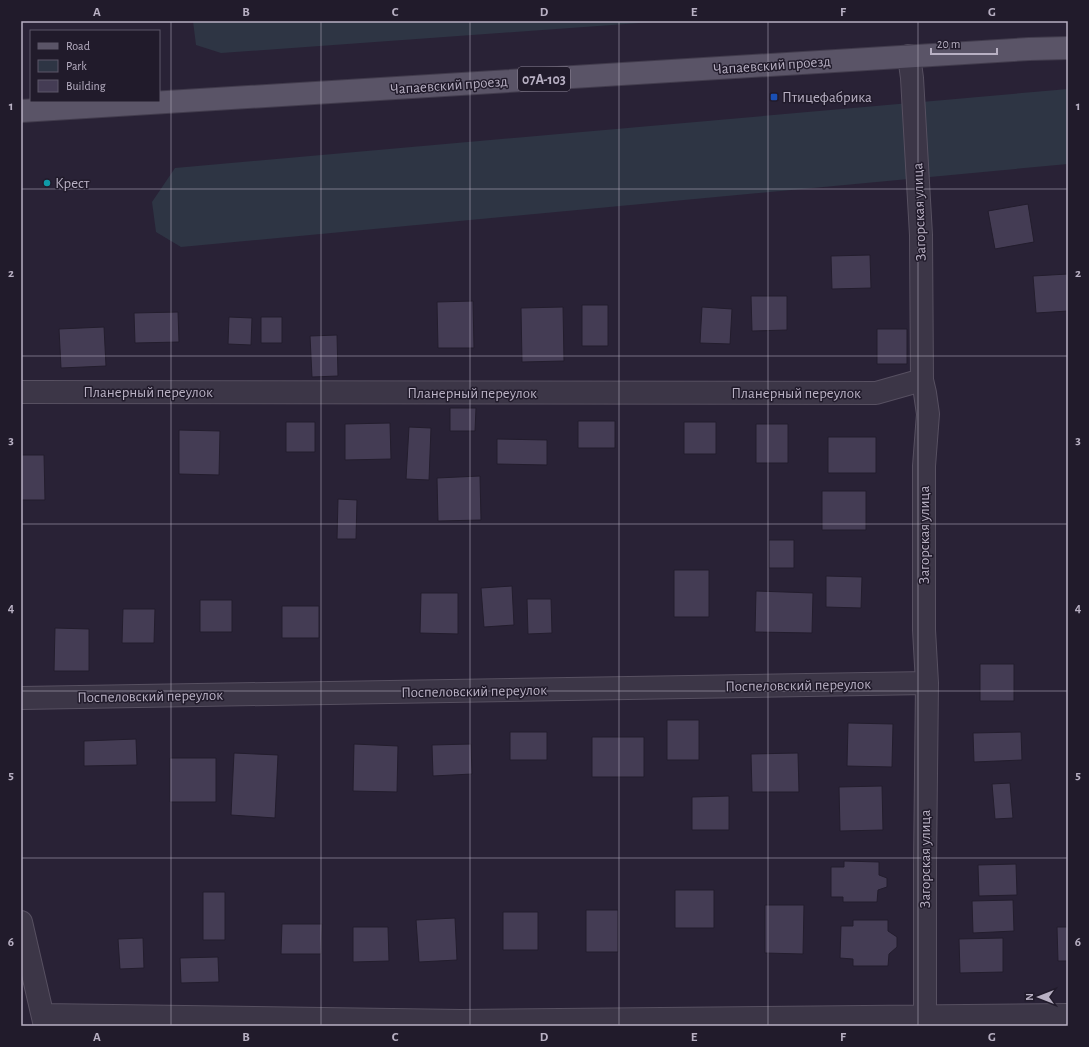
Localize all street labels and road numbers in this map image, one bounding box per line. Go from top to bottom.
street label: Чапаевский проезд [713,54,831,77]
road number: 07А-103 [518,67,570,91]
street label: Чапаевский проезд [390,74,508,97]
street label: Загорская улица [910,162,929,261]
street label: Планерный переулок [83,385,213,400]
street label: Планерный переулок [407,386,537,401]
street label: Планерный переулок [731,386,861,401]
street label: Загорская улица [917,486,932,584]
street label: Поспеловский переулок [725,677,871,694]
street label: Поспеловский переулок [401,683,547,700]
street label: Поспеловский переулок [77,688,223,705]
street label: Загорская улица [918,810,933,908]

